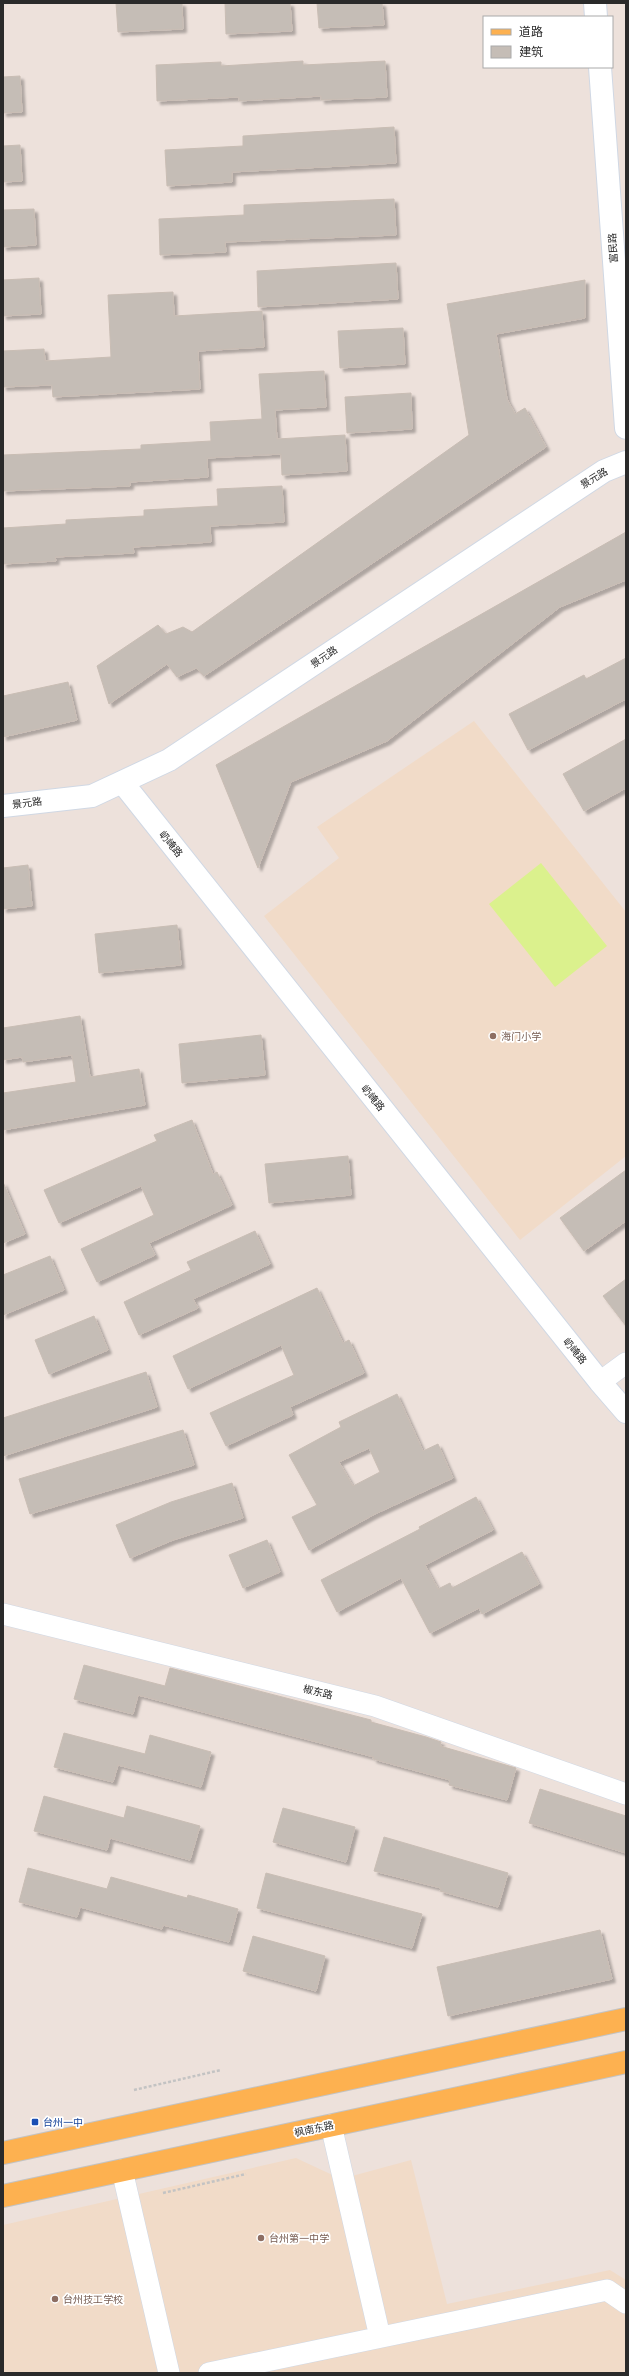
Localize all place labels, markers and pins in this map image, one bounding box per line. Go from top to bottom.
place label: 海门小学 [501,1030,541,1043]
marker: 海门小学 [488,1031,498,1041]
place label: 台州一中 [43,2116,83,2129]
marker: 台州一中 [30,2117,40,2127]
place label: 台州第一中学 [269,2232,329,2245]
marker: 台州第一中学 [256,2233,266,2243]
place label: 台州技工学校 [63,2293,123,2306]
marker: 台州技工学校 [50,2294,60,2304]

